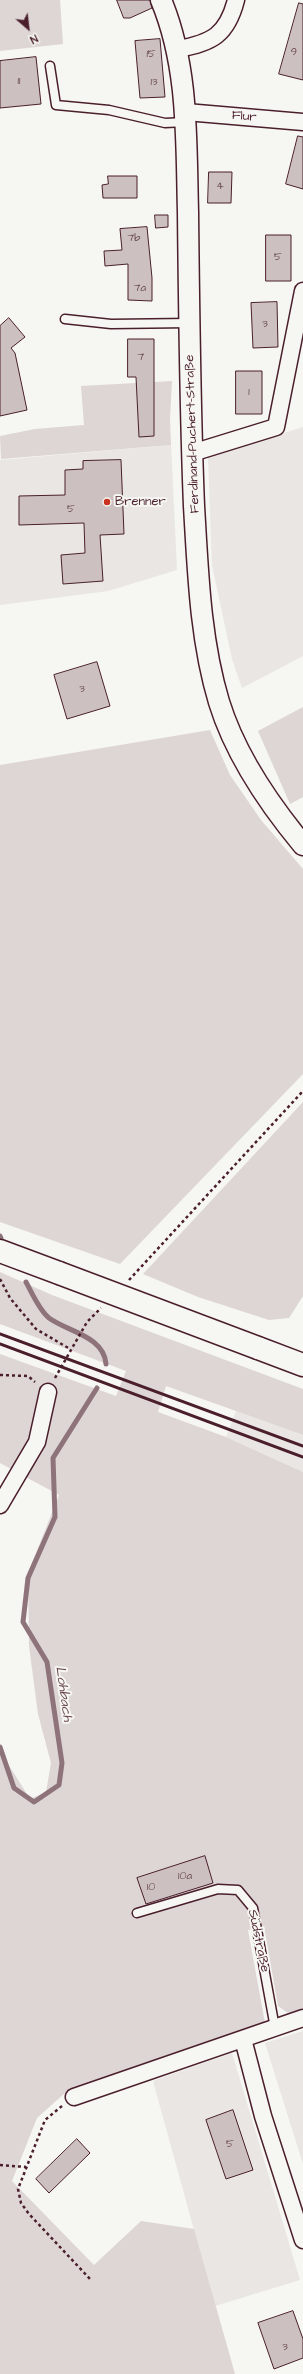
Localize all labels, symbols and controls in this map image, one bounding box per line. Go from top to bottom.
north arrow [8,8,48,48]
text: N [27,31,40,47]
house number: 9 [291,46,297,60]
house number: 15 [146,48,156,62]
house number: 11 [18,75,20,89]
house number: 13 [150,76,158,90]
street label: Flur [231,108,257,126]
house number: 4 [216,180,224,194]
house number: 7b [128,232,140,246]
house number: 5 [274,251,282,265]
house number: 7a [134,282,146,296]
house number: 3 [262,318,268,332]
house number: 7 [138,351,144,365]
street label: Ferdinand-Puchert-Straße [182,354,204,514]
house number: 1 [248,386,250,400]
place label: Brenner [115,494,166,510]
marker: Brenner [102,497,112,507]
house number: 5 [67,503,75,517]
house number: 3 [79,683,85,697]
water label: Lohbach [51,1665,75,1723]
house number: 10a [178,1870,192,1884]
house number: 10 [147,1881,155,1895]
street label: Südstraße [244,1908,272,1974]
house number: 5 [226,2138,234,2152]
house number: 3 [282,2341,288,2355]

